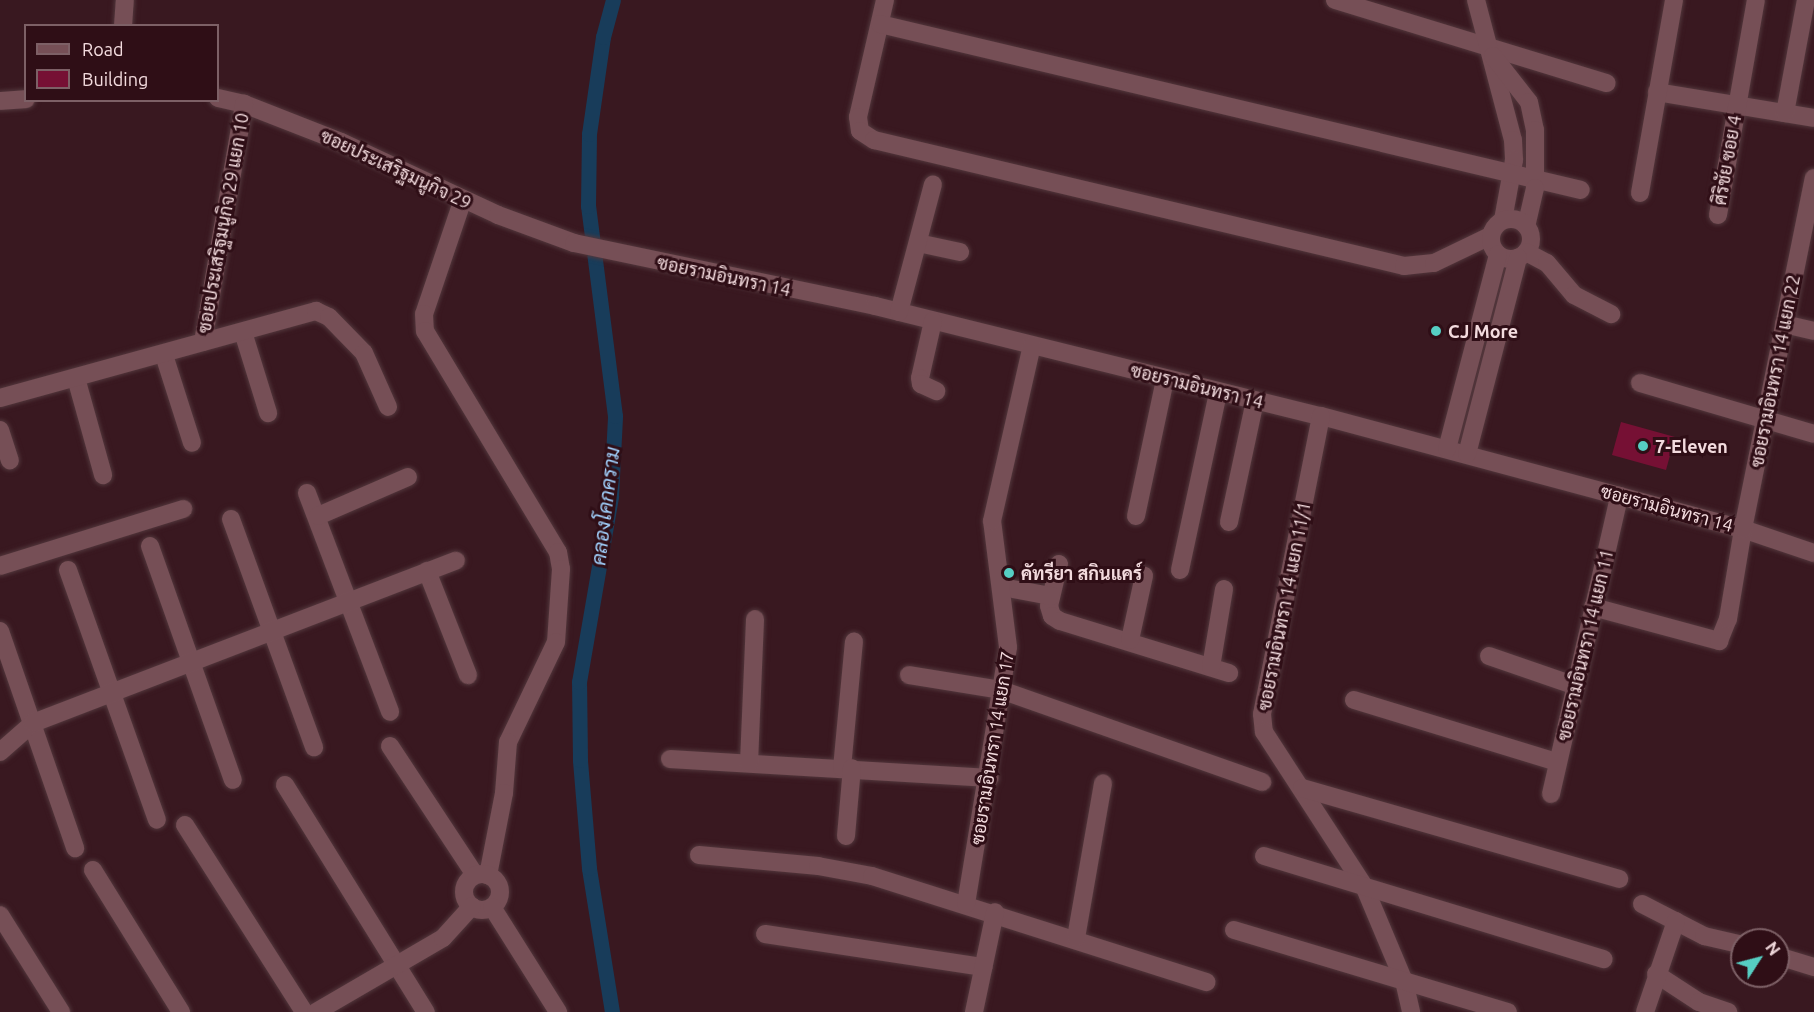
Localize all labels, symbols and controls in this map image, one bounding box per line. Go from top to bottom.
legend [24,24,219,102]
text: Road [82,39,124,59]
text: Building [82,69,148,89]
street label: ซอยประเสริฐมนูกิจ 29 แยก 10 [193,111,253,335]
street label: ศิริชัย ซอย 4 [1708,113,1746,207]
street label: ซอยประเสริฐมนูกิจ 29 [317,125,475,213]
street label: ซอยรามอินทรา 14 [655,251,793,301]
street label: ซอยรามอินทรา 14 แยก 22 [1746,273,1804,469]
place label: CJ More [1448,320,1518,342]
marker: CJ More [1429,324,1443,338]
street label: ซอยรามอินทรา 14 [1128,359,1266,413]
place label: 7-Eleven [1655,435,1728,457]
marker: 7-Eleven [1636,439,1650,453]
water label: คลองโคกคราม [586,445,624,567]
street label: ซอยรามอินทรา 14 [1598,480,1736,536]
street label: ซอยรามอินทรา 14 แยก 11/1 [1253,500,1315,712]
street label: ซอยรามอินทรา 14 แยก 11 [1552,547,1618,743]
place label: คัทรียา สกินแคร์ [1021,562,1142,584]
marker: คัทรียา สกินแคร์ [1002,566,1016,580]
street label: ซอยรามอินทรา 14 แยก 17 [966,650,1018,846]
north arrow [1730,928,1790,988]
text: N [1762,938,1784,959]

